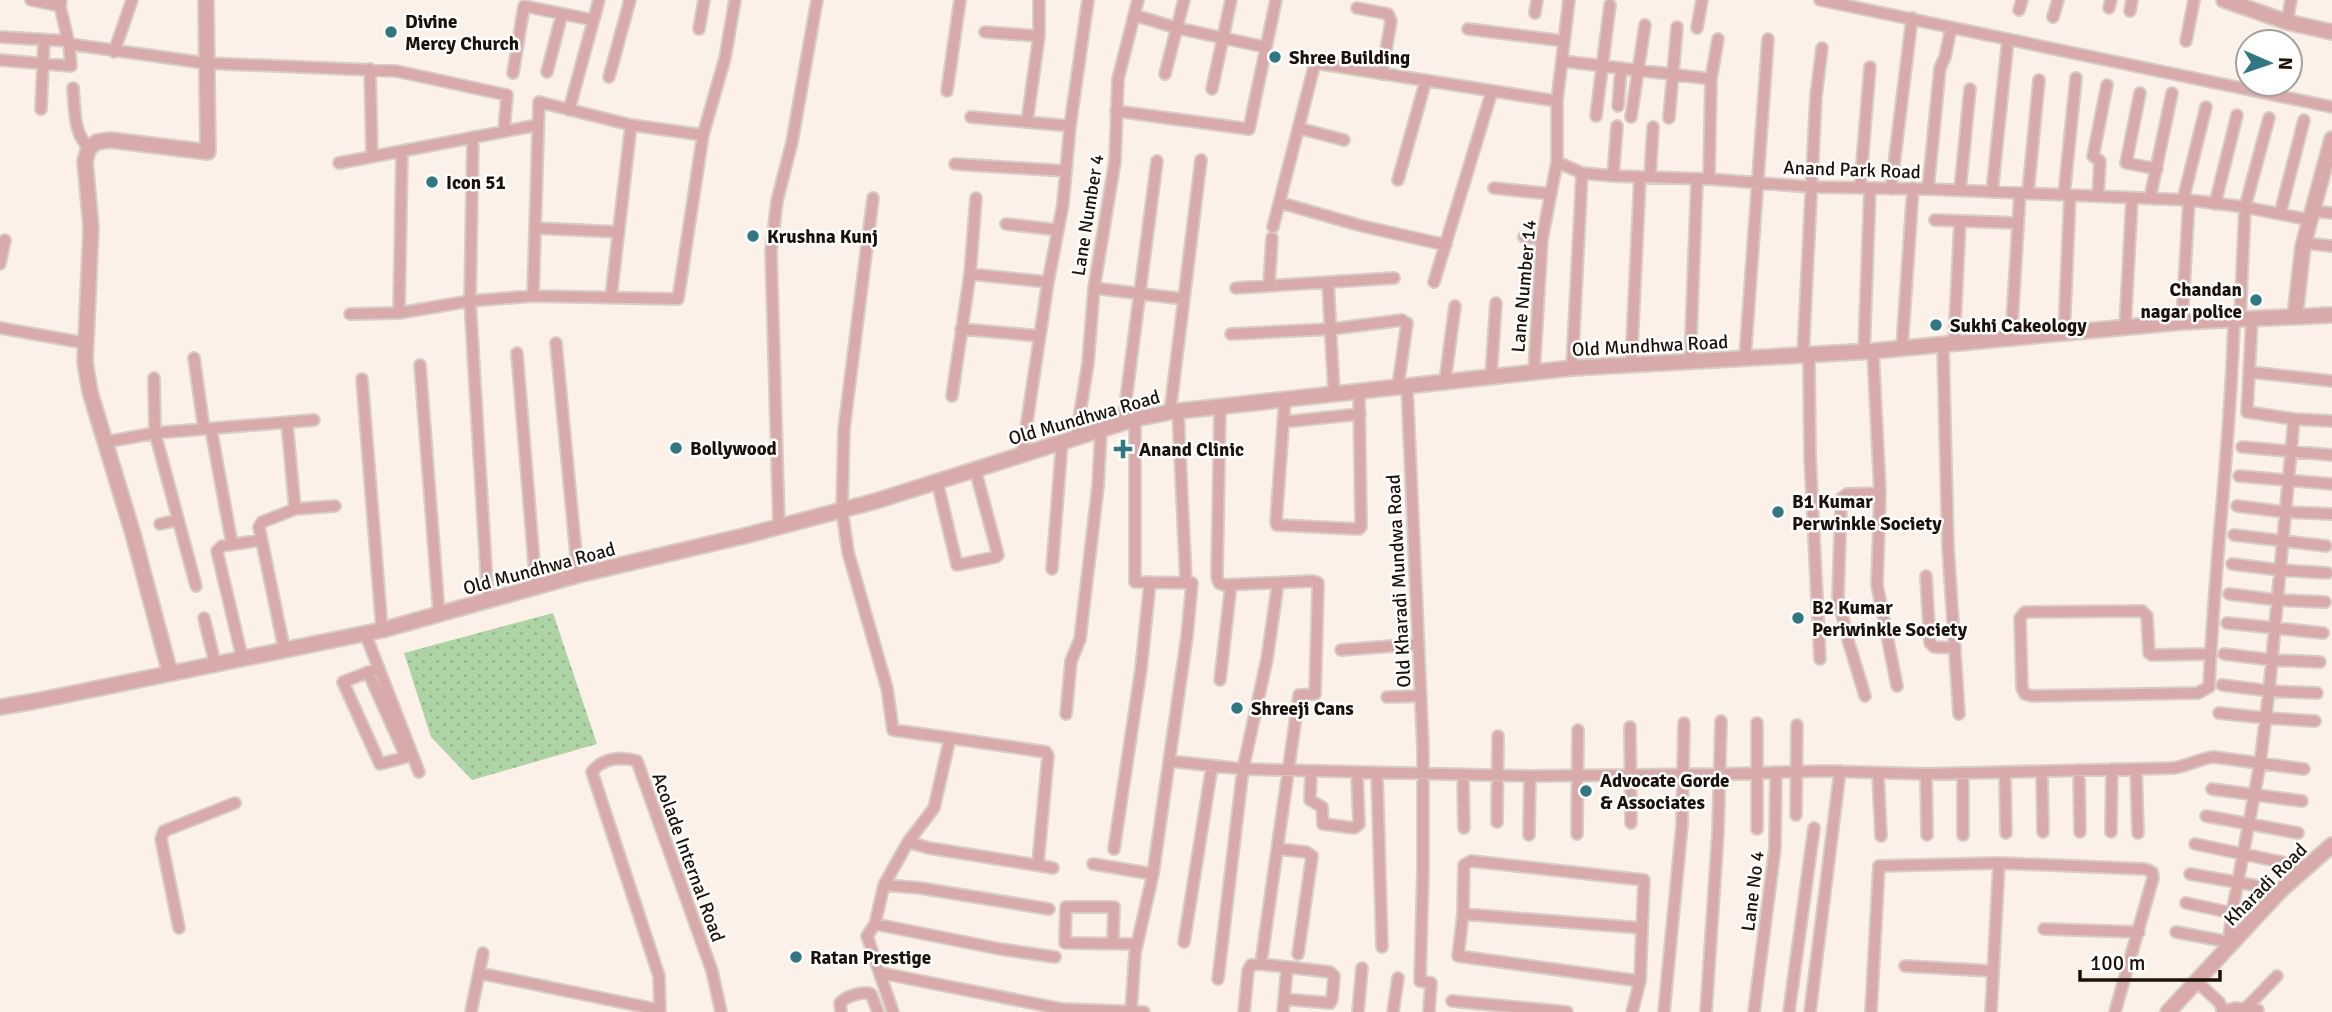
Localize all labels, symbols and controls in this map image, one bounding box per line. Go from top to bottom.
place label: Divine Mercy Church [405,10,519,56]
marker: Divine Mercy Church [383,24,399,40]
north arrow [2234,28,2304,98]
place label: Shree Building [1289,46,1410,70]
marker: Shree Building [1267,49,1283,65]
text: N [2273,57,2297,71]
street label: Lane Number 4 [1067,153,1109,278]
street label: Anand Park Road [1783,156,1921,184]
place label: Icon 51 [446,171,506,195]
marker: Icon 51 [424,174,440,190]
street label: Lane Number 14 [1506,219,1542,353]
place label: Krushna Kunj [767,225,878,249]
marker: Krushna Kunj [745,228,761,244]
place label: Chandan nagar police [2140,278,2242,324]
marker: Chandan nagar police [2248,292,2264,308]
place label: Sukhi Cakeology [1950,314,2087,338]
marker: Sukhi Cakeology [1928,317,1944,333]
street label: Old Mundhwa Road [1571,330,1729,362]
street label: Old Mundhwa Road [1006,385,1163,451]
place label: Bollywood [690,437,777,461]
place label: Anand Clinic [1139,438,1244,462]
marker: Anand Clinic [1113,439,1133,459]
marker: Bollywood [668,440,684,456]
street label: Old Kharadi Mundwa Road [1381,474,1417,688]
place label: B1 Kumar Perwinkle Society [1792,490,1942,536]
marker: B1 Kumar Perwinkle Society [1770,504,1786,520]
street label: Old Mundhwa Road [461,537,618,601]
place label: B2 Kumar Periwinkle Society [1812,596,1968,642]
marker: B2 Kumar Periwinkle Society [1790,610,1806,626]
place label: Shreeji Cans [1251,697,1354,721]
marker: Shreeji Cans [1229,700,1245,716]
street label: Acolade Internal Road [646,769,730,945]
place label: Advocate Gorde & Associates [1600,769,1730,815]
marker: Advocate Gorde & Associates [1578,783,1594,799]
street label: Kharadi Road [2219,838,2312,931]
street label: Lane No 4 [1736,850,1770,933]
scale bar [2080,939,2220,983]
place label: Ratan Prestige [810,946,931,970]
marker: Ratan Prestige [788,949,804,965]
text: 100 m [2090,950,2145,976]

